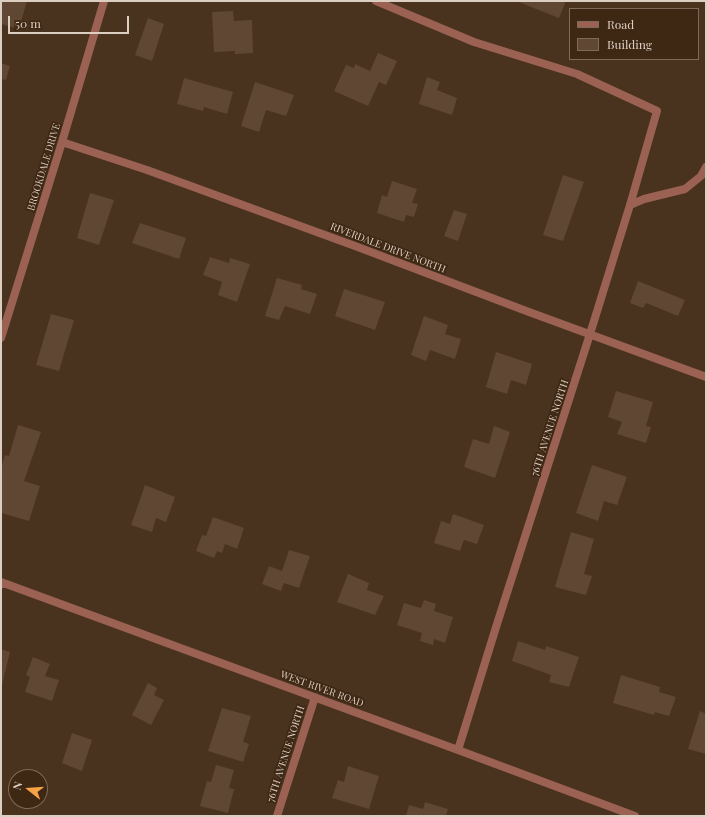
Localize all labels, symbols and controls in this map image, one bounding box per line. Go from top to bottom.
scale bar [10,8,131,34]
legend [569,8,699,60]
text: 50 m [15,15,41,31]
text: Road [607,16,634,32]
text: Building [607,36,652,52]
street label: BROOKDALE DRIVE [25,122,63,212]
street label: RIVERDALE DRIVE NORTH [329,220,447,276]
street label: 76TH AVENUE NORTH [529,378,571,478]
street label: WEST RIVER ROAD [279,668,365,710]
street label: 76TH AVENUE NORTH [265,704,307,804]
north arrow [8,769,48,809]
text: N [9,780,25,792]

